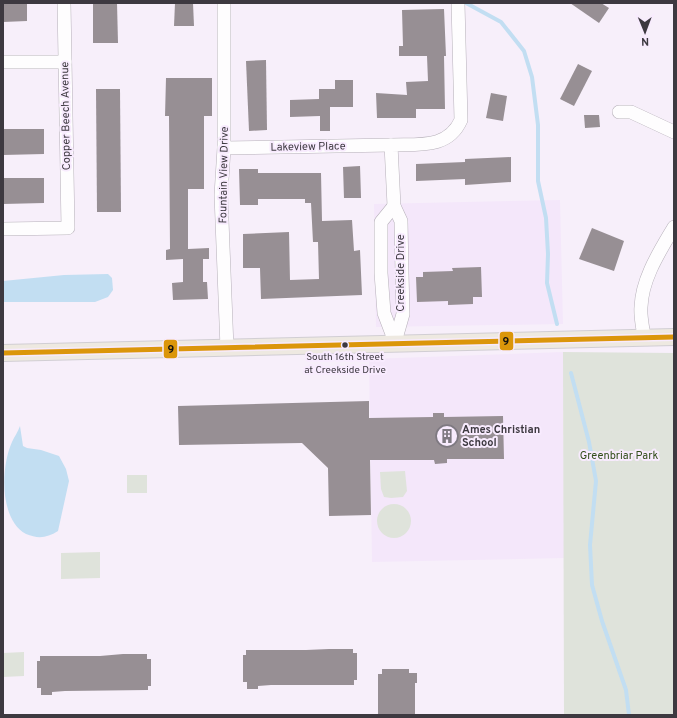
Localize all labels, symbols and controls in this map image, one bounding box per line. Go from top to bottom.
north arrow [625,12,665,52]
text: N [641,34,649,48]
street label: Copper Beech Avenue [58,61,74,171]
street label: Fountain View Drive [216,126,232,224]
street label: Lakeview Place [270,139,346,155]
street label: Creekside Drive [394,234,408,312]
line badge: 9 [499,331,514,351]
text: 9 [503,335,510,349]
line badge: 9 [163,339,178,359]
marker: South 16th Street at Creekside Drive [340,340,350,350]
text: 9 [168,343,175,357]
place label: South 16th Street at Creekside Drive [304,351,386,377]
building icon: Ames Christian School [434,423,460,449]
place label: Ames Christian School [462,423,540,450]
park label: Greenbriar Park [580,449,658,463]

